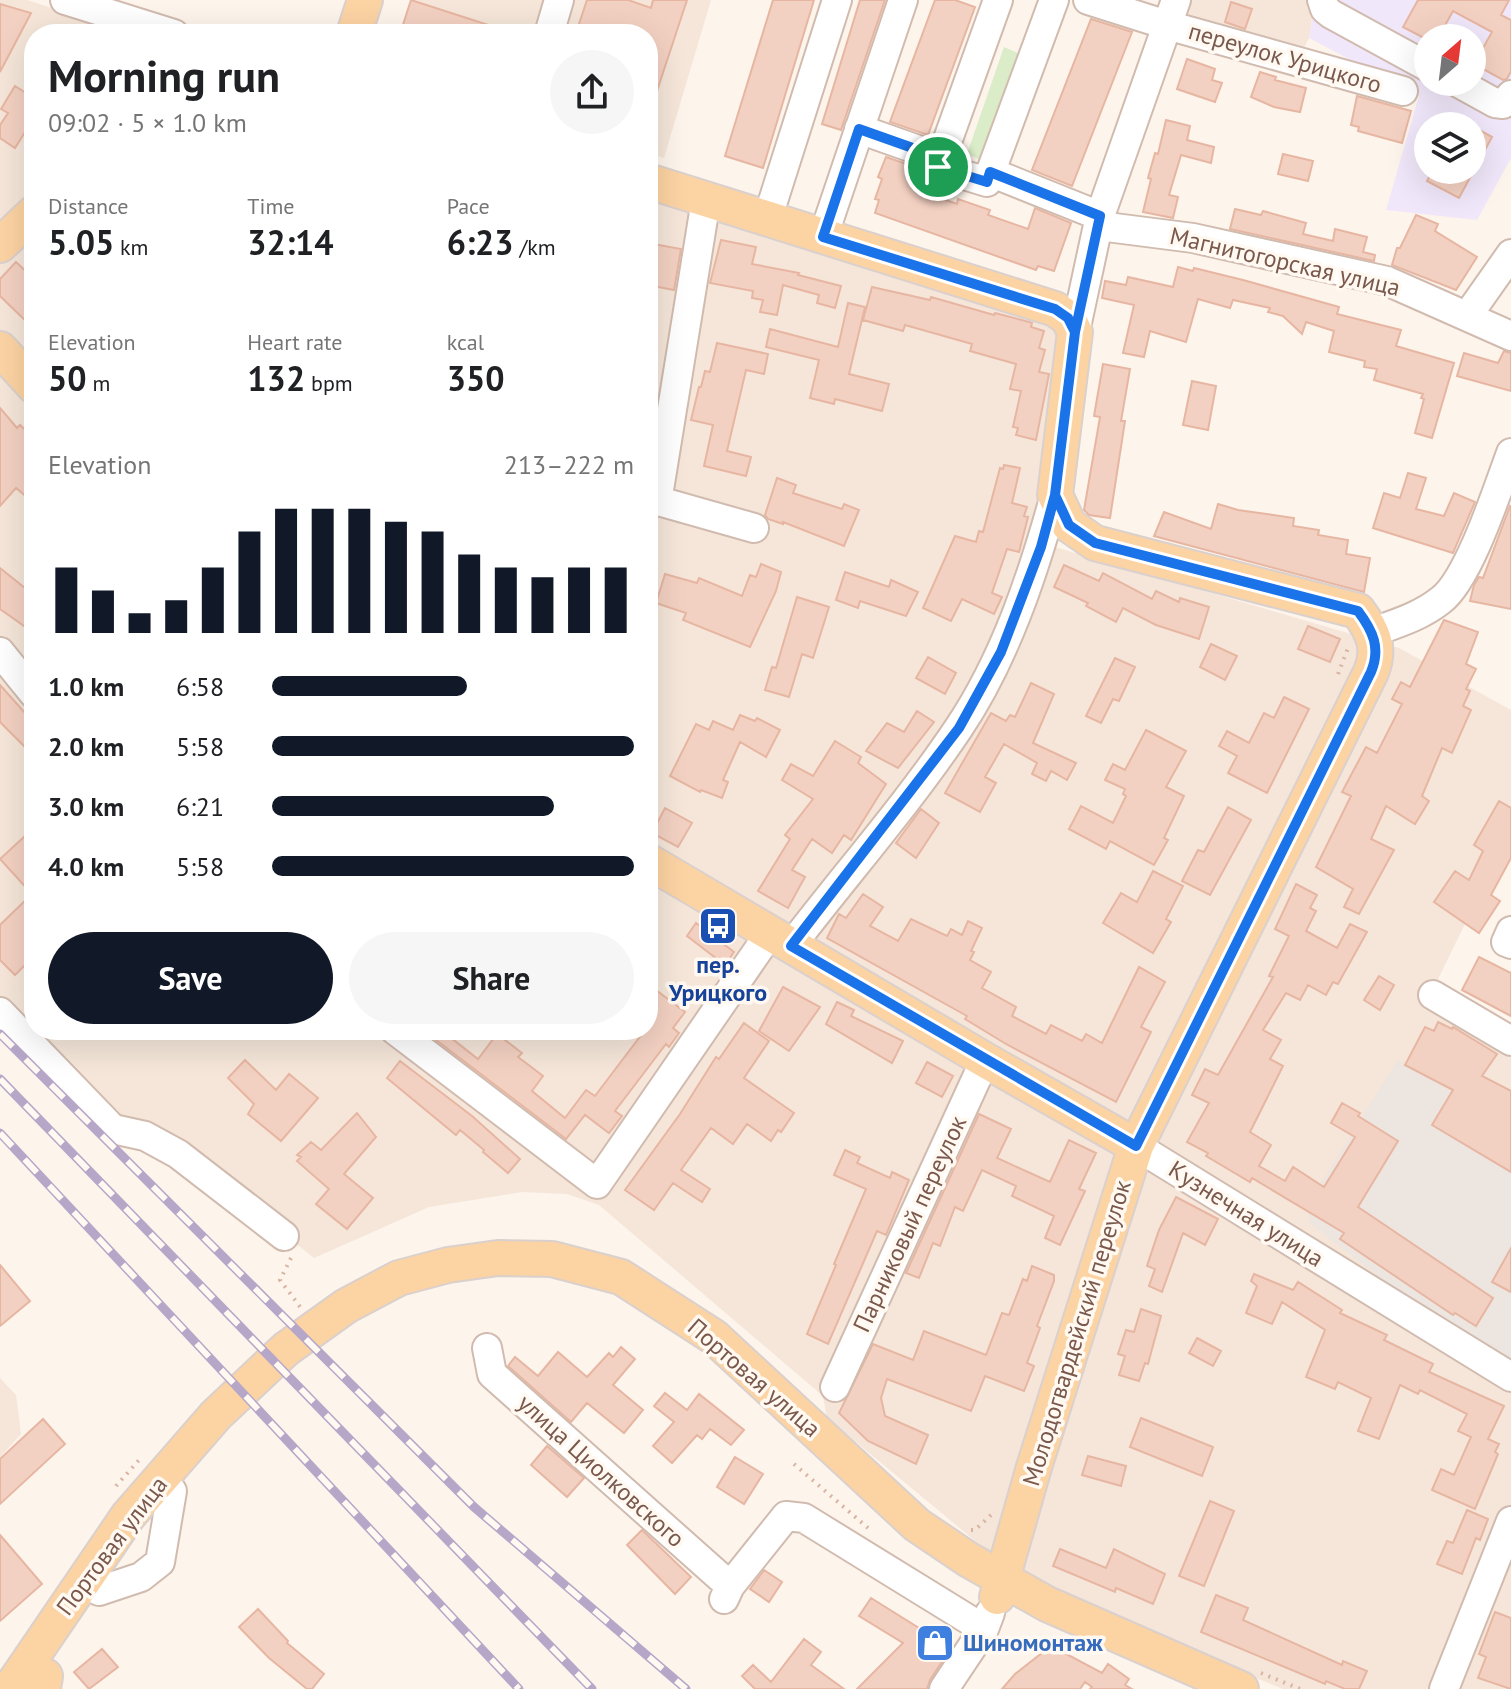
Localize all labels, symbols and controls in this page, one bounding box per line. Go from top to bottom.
street label: переулок Урицкого [1185,15,1385,100]
north arrow [1414,24,1486,96]
map controls [1414,24,1486,184]
text: Morning run [48,47,280,104]
button: share [550,50,634,134]
text: 09:02 · 5 × 1.0 km [48,106,247,139]
button: layers [1414,112,1486,184]
pin [904,133,972,201]
icon: arrive [916,145,960,189]
text: Distance [48,192,129,220]
text: Time [247,192,294,220]
text: Pace [447,192,490,220]
text: 5.05 [48,220,114,264]
text: 32:14 [247,220,334,264]
text: 6:23 [447,220,514,264]
street label: Магнитогорская улица [1167,220,1403,303]
text: km [114,233,148,261]
text: /km [514,233,556,261]
text: Elevation [48,328,136,356]
text: Heart rate [247,328,342,356]
text: kcal [447,328,484,356]
text: 50 [48,356,87,400]
text: 132 [247,356,305,400]
text: 350 [447,356,505,400]
text: m [87,369,110,397]
text: bpm [305,369,353,397]
text: Elevation [48,448,152,481]
text: 213–222 m [504,448,634,481]
text: 1.0 km [48,670,124,703]
text: 6:58 [176,670,224,703]
text: 2.0 km [48,730,124,763]
text: 5:58 [176,730,224,763]
text: 3.0 km [48,790,124,823]
text: 6:21 [176,790,224,823]
text: 4.0 km [48,850,124,883]
text: 5:58 [176,850,224,883]
bus stop icon: пер. Урицкого [697,905,739,947]
button: Save [48,932,333,1024]
button: Share [349,932,634,1024]
place label: пер. Урицкого [668,949,767,1008]
street label: Парниковый переулок [846,1110,974,1337]
street label: Кузнечная улица [1163,1154,1330,1274]
street label: Молодогвардейский переулок [1015,1176,1138,1490]
street label: Портовая улица [681,1311,827,1444]
street label: улица Циолковского [511,1387,691,1554]
street label: Портовая улица [49,1470,174,1621]
shop icon: Шиномонтаж [914,1622,956,1664]
place label: Шиномонтаж [963,1627,1103,1658]

